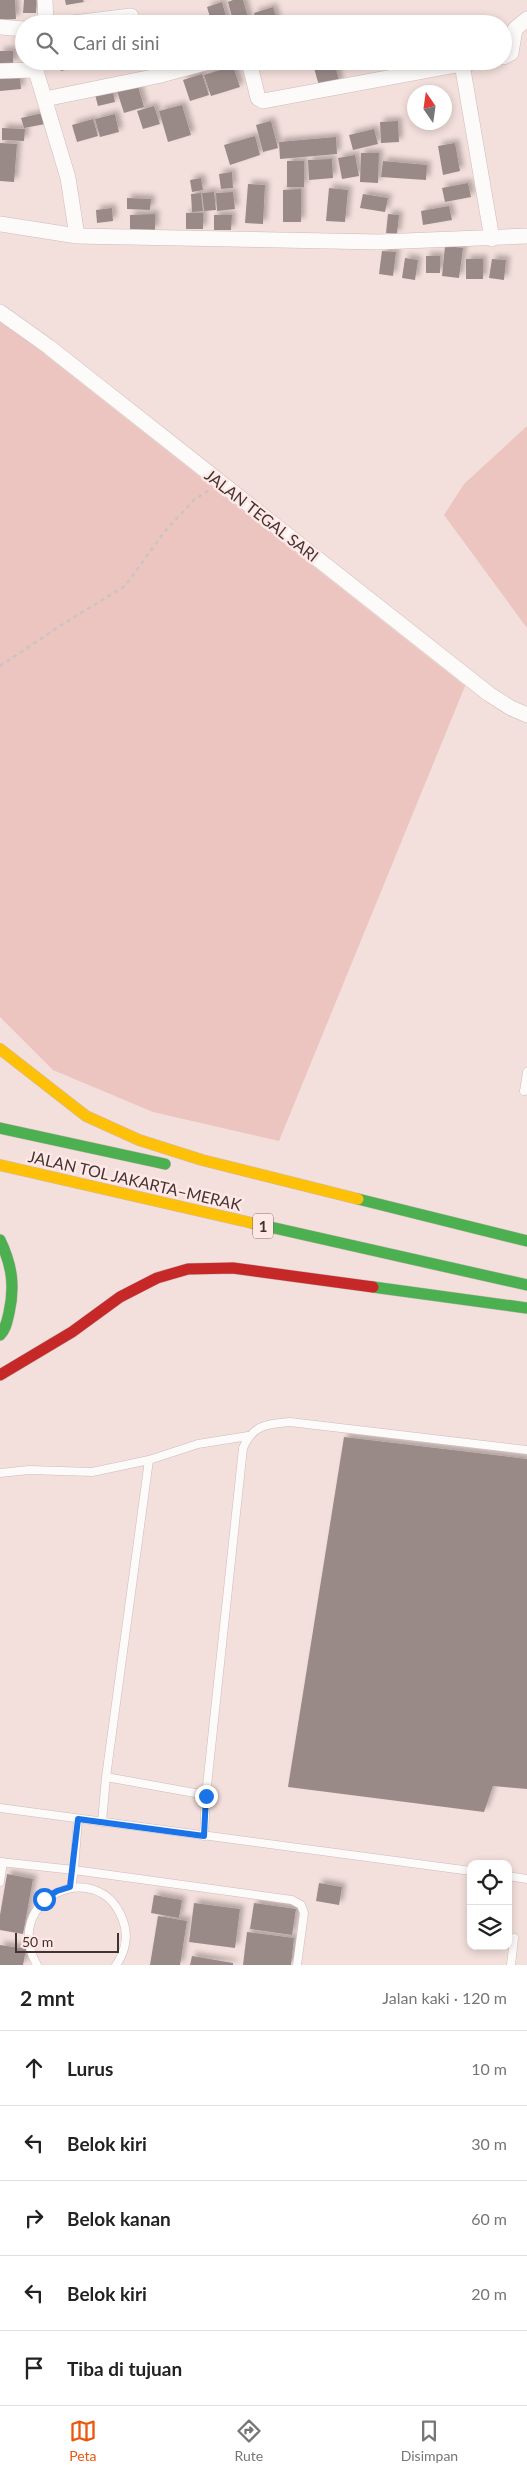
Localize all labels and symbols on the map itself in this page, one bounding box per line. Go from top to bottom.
north arrow [407,85,452,130]
street label: JALAN TEGAL SARI [201,465,323,565]
street label: JALAN TOL JAKARTA–MERAK [27,1146,244,1214]
road number: 1 [253,1214,273,1238]
route end [195,1785,218,1808]
route start [33,1888,56,1911]
scale bar [15,1930,119,1953]

